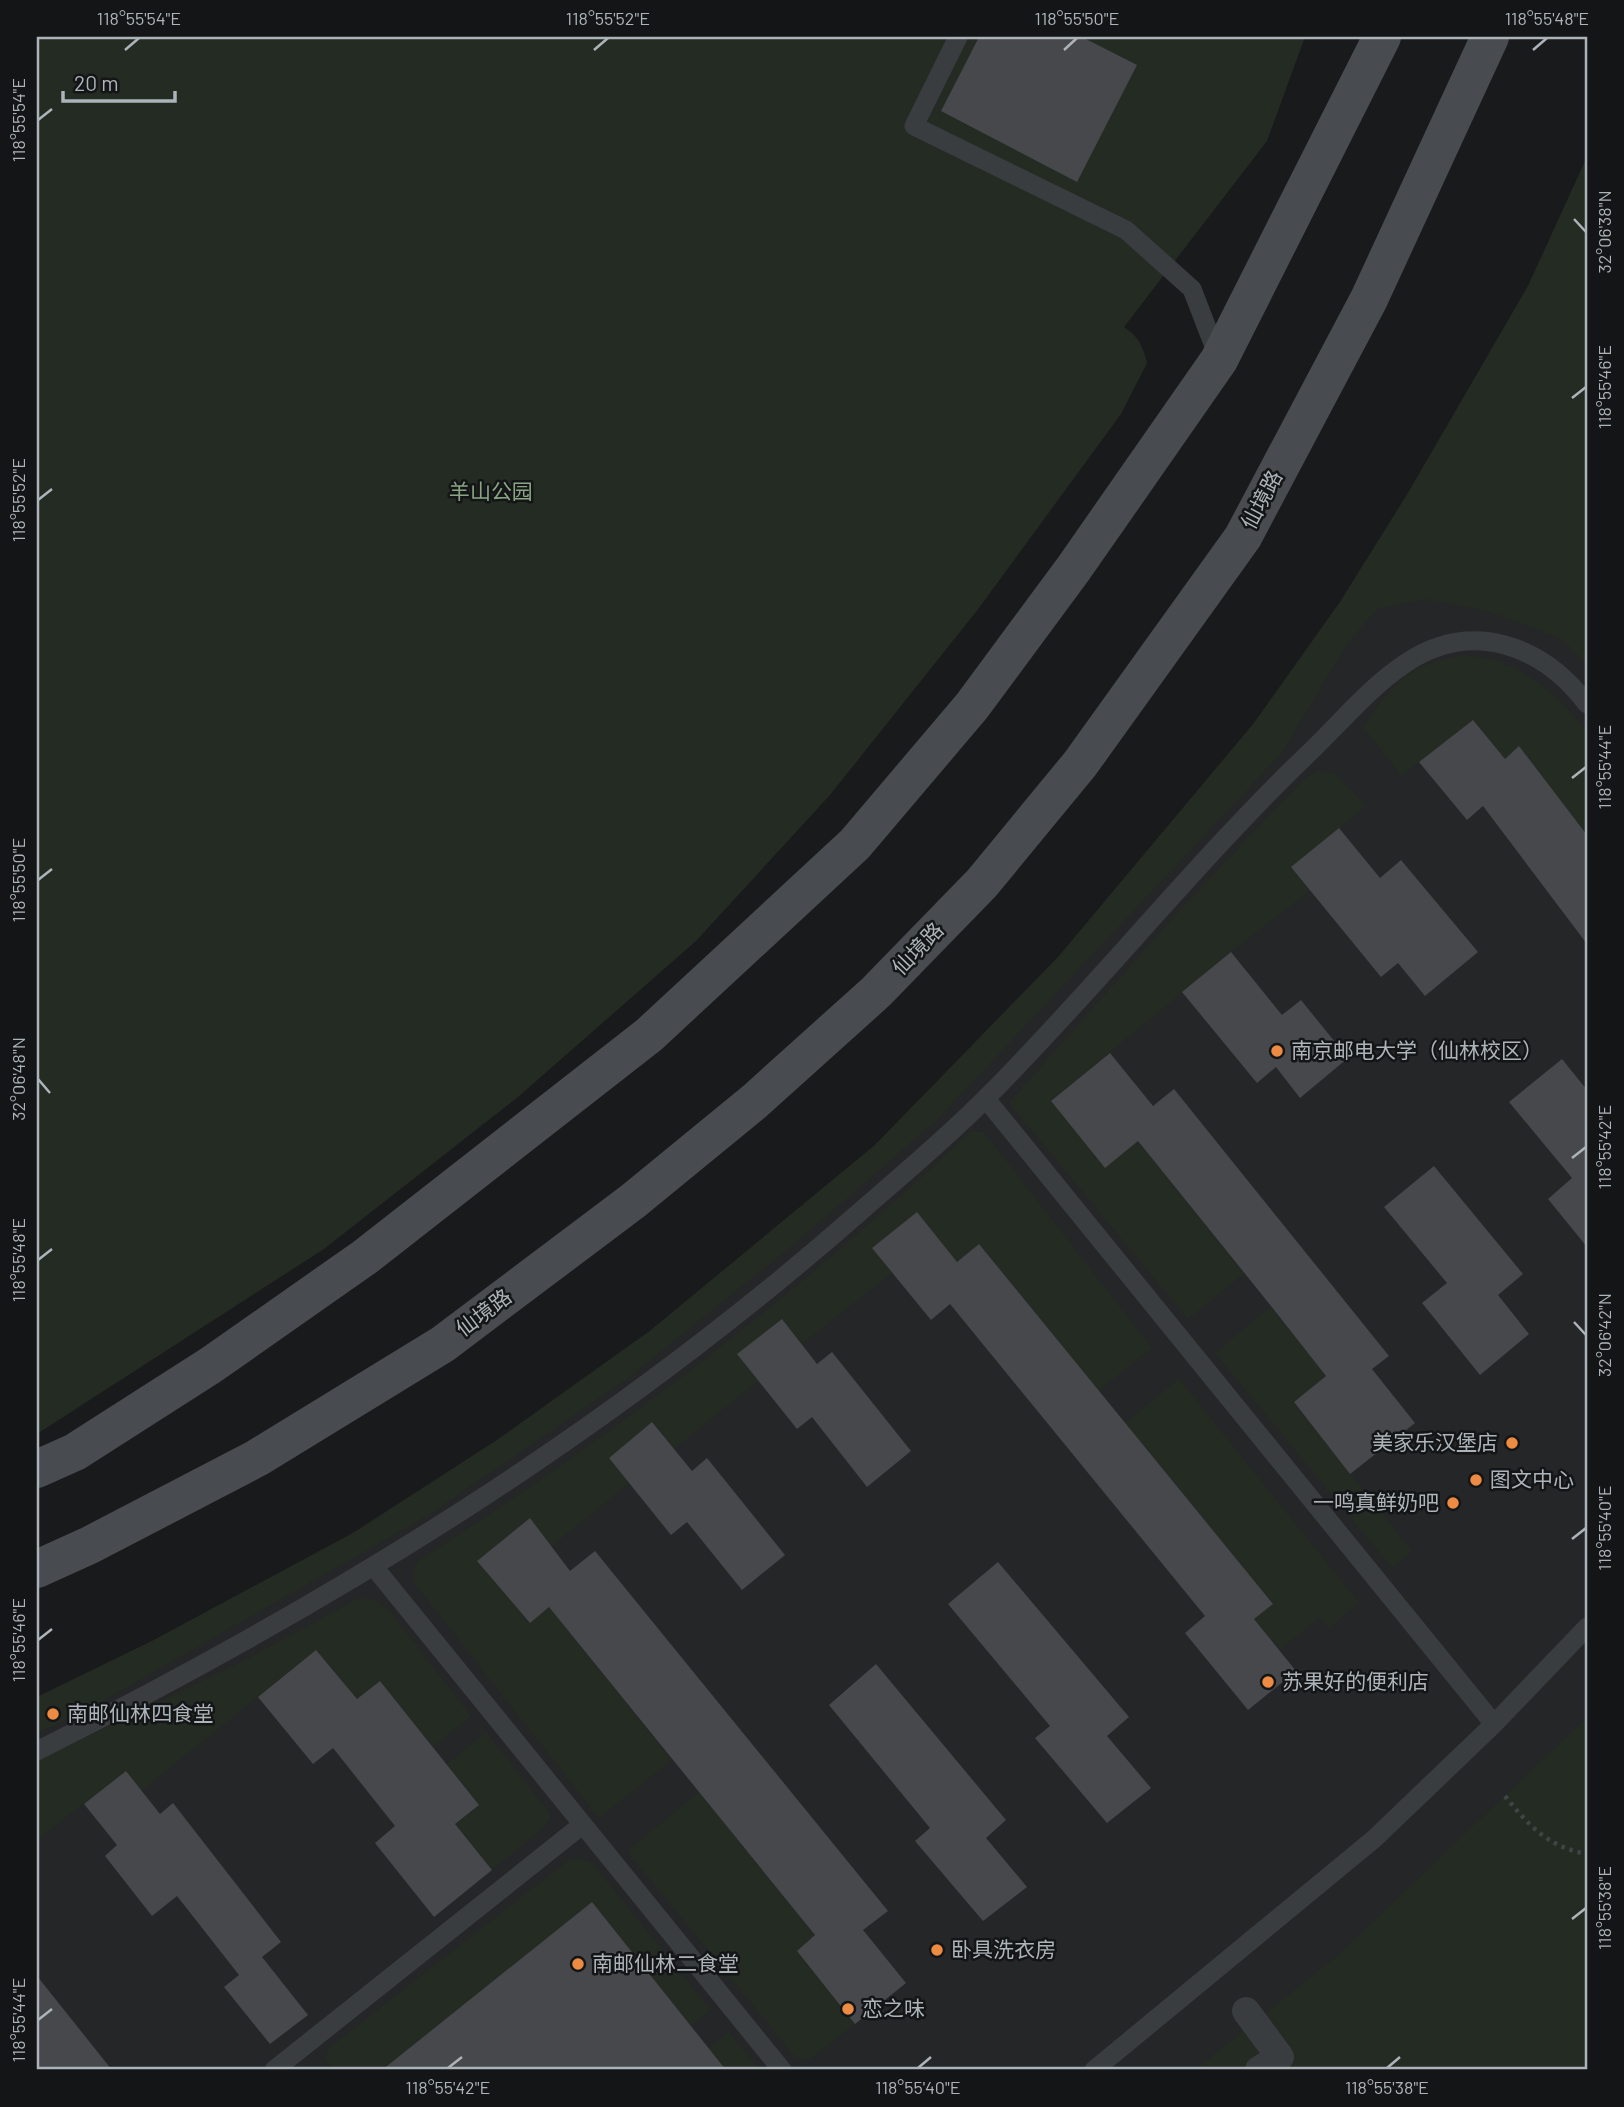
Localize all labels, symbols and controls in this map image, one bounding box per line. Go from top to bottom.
text: 118°55'54"E [97,7,181,29]
text: 118°55'52"E [566,7,650,29]
text: 118°55'50"E [1035,7,1119,29]
text: 118°55'48"E [1505,7,1589,29]
scale bar [63,60,175,104]
text: 20 m [74,70,119,95]
text: 118°55'54"E [7,78,29,162]
text: 32°06'38"N [1593,190,1615,274]
text: 118°55'46"E [1593,345,1615,429]
text: 118°55'52"E [7,458,29,542]
street label: 仙境路 [1235,466,1287,533]
park label: 羊山公园 [449,478,533,503]
text: 118°55'44"E [1593,725,1615,809]
text: 118°55'50"E [7,838,29,922]
street label: 仙境路 [886,917,948,979]
text: 32°06'48"N [7,1037,29,1121]
place label: 南京邮电大学（仙林校区） [1291,1037,1543,1062]
marker: 南京邮电大学（仙林校区） [1269,1043,1285,1059]
text: 118°55'42"E [1593,1105,1615,1189]
text: 118°55'48"E [7,1218,29,1302]
street label: 仙境路 [450,1283,516,1341]
text: 32°06'42"N [1593,1293,1615,1377]
place label: 美家乐汉堡店 [1372,1429,1498,1454]
marker: 美家乐汉堡店 [1504,1435,1520,1451]
place label: 图文中心 [1490,1466,1574,1491]
marker: 图文中心 [1468,1472,1484,1488]
text: 118°55'40"E [1593,1485,1615,1571]
place label: 一鸣真鲜奶吧 [1313,1489,1439,1514]
marker: 一鸣真鲜奶吧 [1445,1495,1461,1511]
text: 118°55'46"E [7,1598,29,1682]
place label: 苏果好的便利店 [1282,1668,1429,1693]
marker: 苏果好的便利店 [1260,1674,1276,1690]
place label: 南邮仙林四食堂 [67,1700,214,1725]
marker: 南邮仙林四食堂 [45,1706,61,1722]
text: 118°55'38"E [1593,1866,1615,1950]
place label: 卧具洗衣房 [951,1936,1056,1961]
marker: 卧具洗衣房 [929,1942,945,1958]
place label: 南邮仙林二食堂 [592,1950,739,1975]
marker: 南邮仙林二食堂 [570,1956,586,1972]
text: 118°55'44"E [7,1978,29,2062]
place label: 恋之味 [862,1995,925,2020]
marker: 恋之味 [840,2001,856,2017]
text: 118°55'42"E [406,2076,490,2098]
text: 118°55'40"E [875,2076,961,2098]
text: 118°55'38"E [1345,2076,1429,2098]

